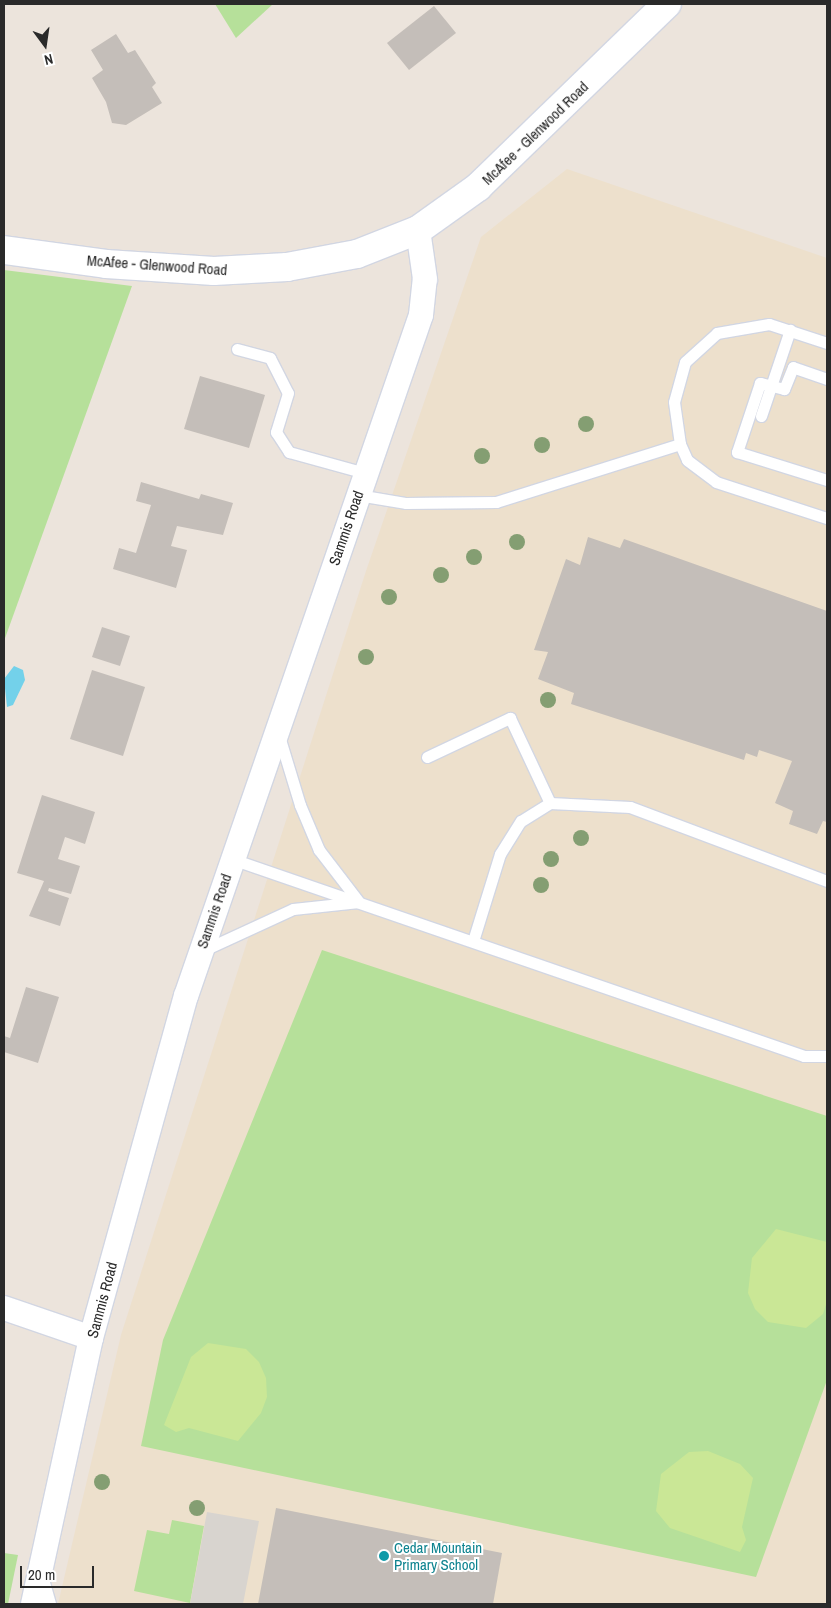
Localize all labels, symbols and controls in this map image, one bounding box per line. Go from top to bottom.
north arrow [20,20,70,70]
text: N [42,50,55,69]
street label: McAfee - Glenwood Road [478,78,592,188]
street label: McAfee - Glenwood Road [86,251,228,279]
street label: Sammis Road [325,488,367,568]
street label: Sammis Road [193,871,235,951]
street label: Sammis Road [83,1260,121,1340]
place label: Cedar Mountain Primary School [394,1538,482,1573]
marker: Cedar Mountain Primary School [378,1550,390,1562]
scale bar [22,1556,96,1588]
text: 20 m [28,1564,55,1585]

